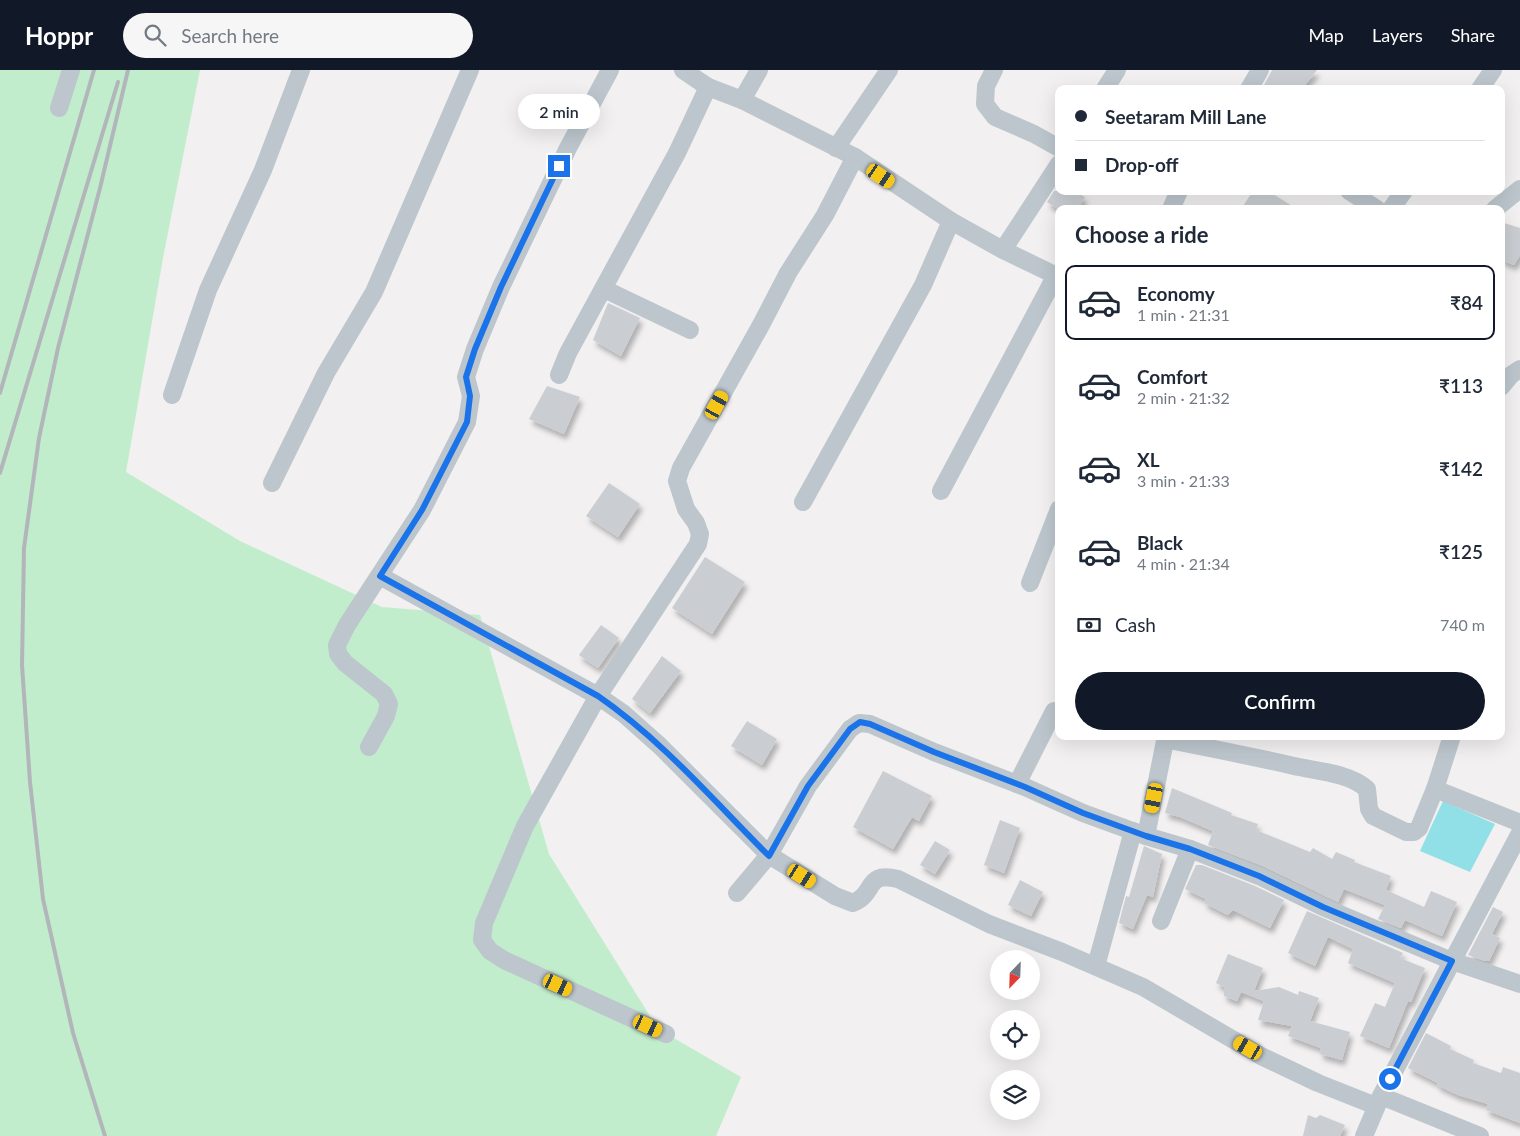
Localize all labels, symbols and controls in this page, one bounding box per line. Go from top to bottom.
search box [123,13,473,58]
text: Hoppr [25,21,93,50]
icon: search [141,21,169,49]
text: Search here [181,24,279,47]
text: Map [1308,24,1344,46]
text: Layers [1372,24,1423,46]
text: Share [1451,24,1495,46]
callout: 2 min [518,93,600,128]
text: 2 min [539,102,579,121]
text: Seetaram Mill Lane [1105,105,1267,128]
text: Drop-off [1105,153,1179,176]
route end [548,155,570,177]
car [864,161,897,191]
text: Choose a ride [1075,221,1209,248]
icon: car [1077,280,1122,325]
text: Economy [1137,282,1215,305]
text: ₹84 [1450,291,1483,314]
text: 1 min · 21:31 [1137,305,1230,324]
icon: car [1077,363,1122,408]
text: Comfort [1137,365,1208,388]
text: ₹113 [1439,374,1483,397]
car [703,388,730,422]
text: 2 min · 21:32 [1137,388,1230,407]
icon: car [1077,446,1122,491]
text: XL [1137,448,1160,471]
text: ₹142 [1439,457,1483,480]
text: 3 min · 21:33 [1137,471,1230,490]
icon: car [1077,529,1122,574]
text: Black [1137,531,1183,554]
text: ₹125 [1439,540,1483,563]
text: 4 min · 21:34 [1137,554,1230,573]
icon: cash [1075,611,1103,639]
text: Cash [1115,613,1156,636]
text: 740 m [1440,615,1485,634]
button: Confirm [1075,672,1485,730]
car [1143,782,1164,814]
car [785,862,818,890]
north arrow [990,950,1040,1000]
map controls [990,950,1040,1120]
car [541,972,574,998]
button: locate [990,1010,1040,1060]
car [631,1013,664,1039]
car [1231,1034,1264,1062]
route start [1379,1068,1401,1090]
button: layers [990,1070,1040,1120]

